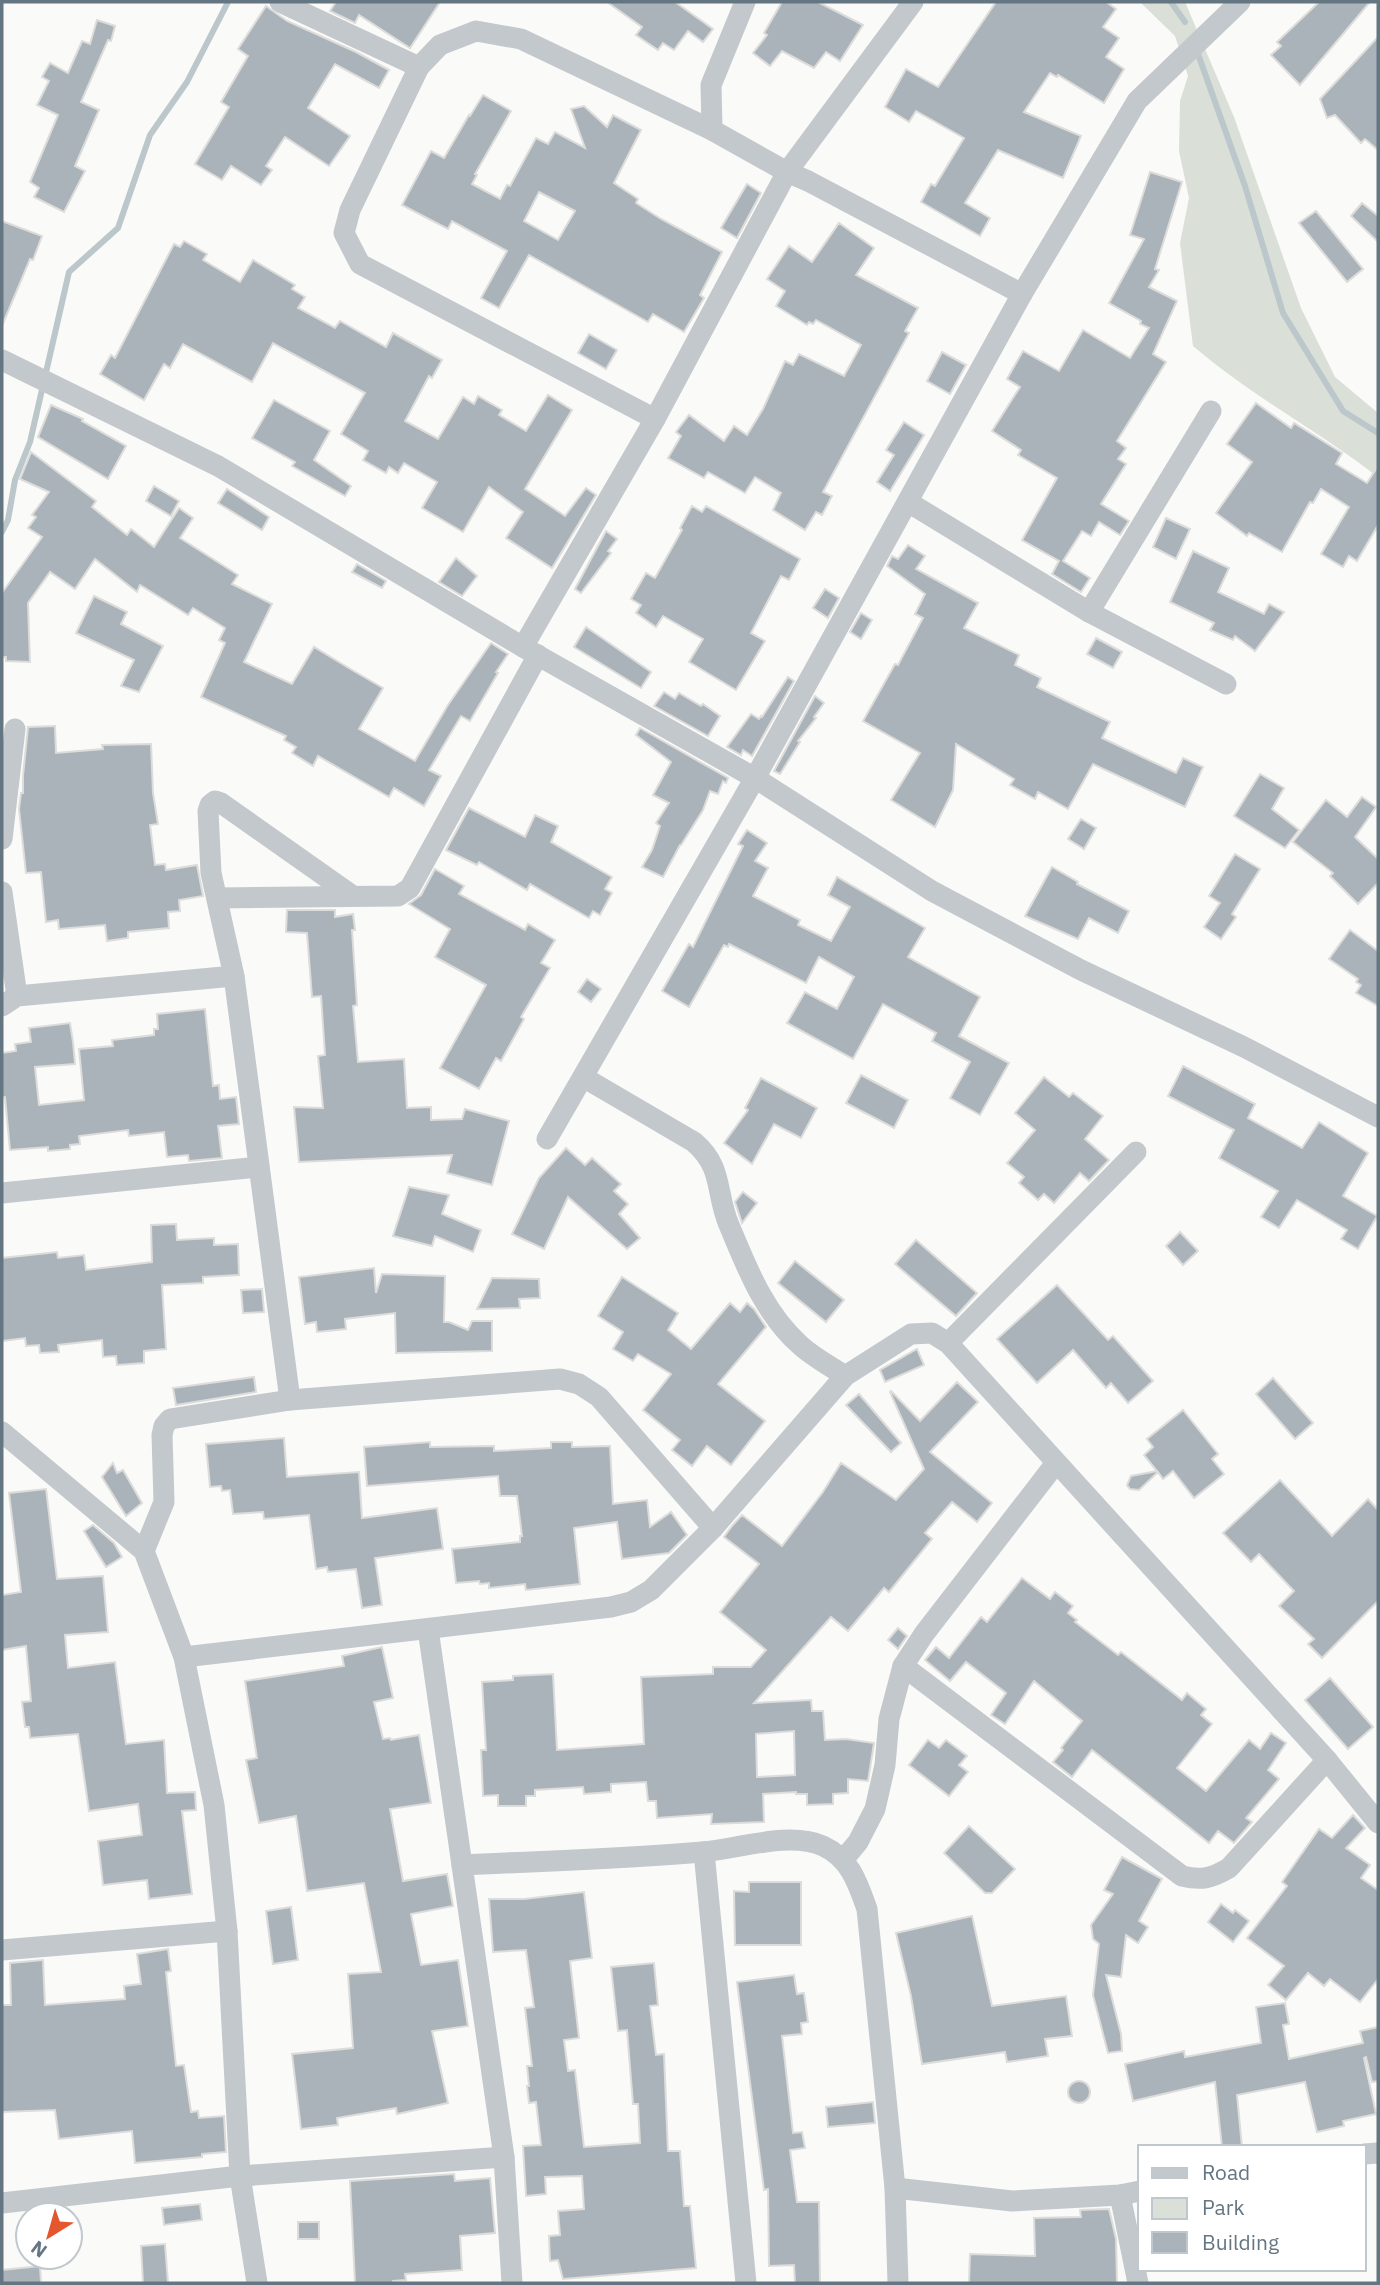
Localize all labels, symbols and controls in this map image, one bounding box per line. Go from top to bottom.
legend [1138,2145,1366,2271]
text: Road [1202,2158,1250,2186]
text: Park [1202,2193,1245,2221]
north arrow [14,2201,84,2271]
text: Building [1202,2228,1279,2256]
text: N [26,2236,51,2263]

